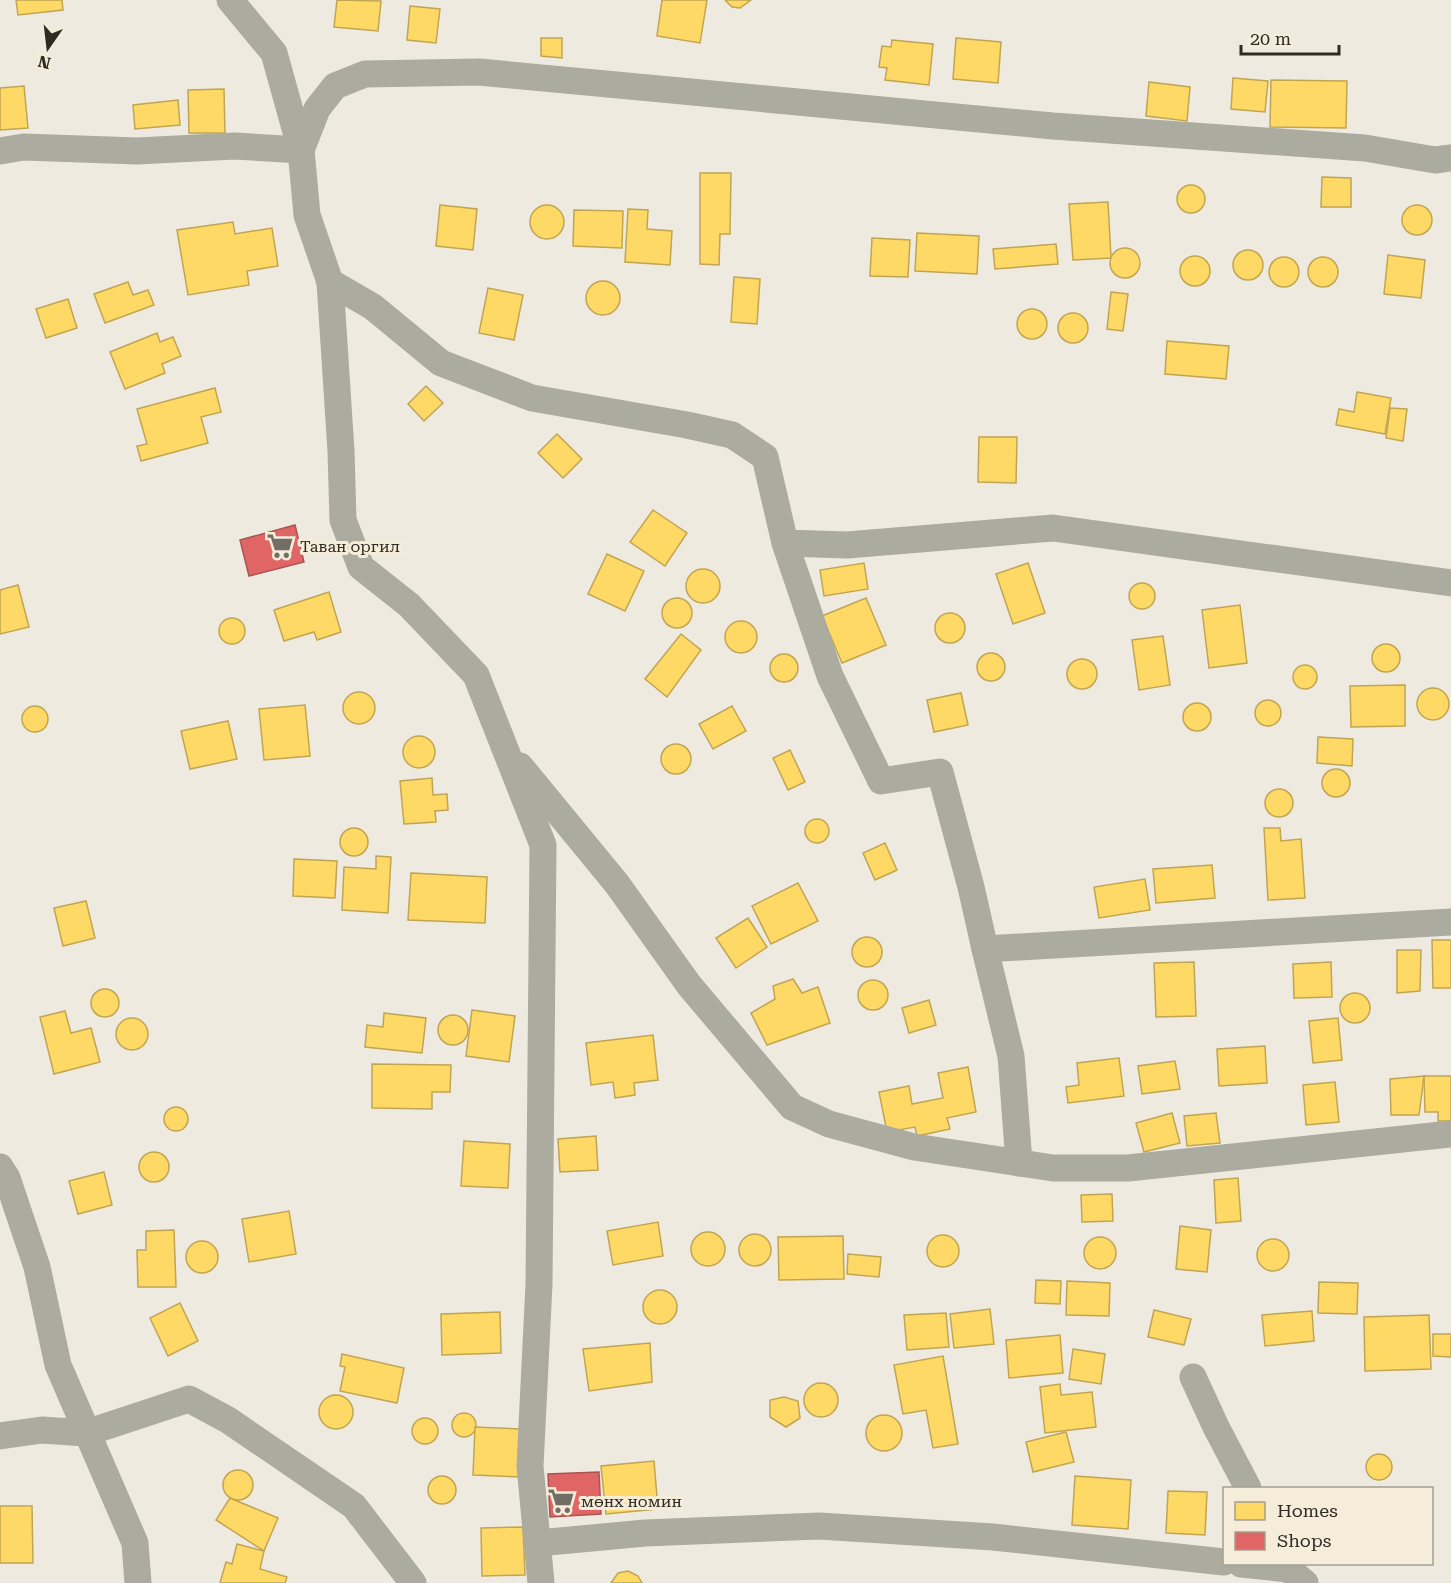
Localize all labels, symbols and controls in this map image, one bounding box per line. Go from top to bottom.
north arrow [18,18,78,78]
scale bar [1241,18,1338,56]
text: 20 m [1250,28,1291,49]
text: N [36,51,53,73]
supermarket icon: Таван оргил [265,531,295,561]
place label: Таван оргил [300,537,400,556]
supermarket icon: мөнх номин [546,1486,576,1516]
legend [1223,1487,1433,1565]
place label: мөнх номин [581,1492,682,1511]
text: Homes [1277,1500,1338,1521]
text: Shops [1277,1530,1331,1551]

